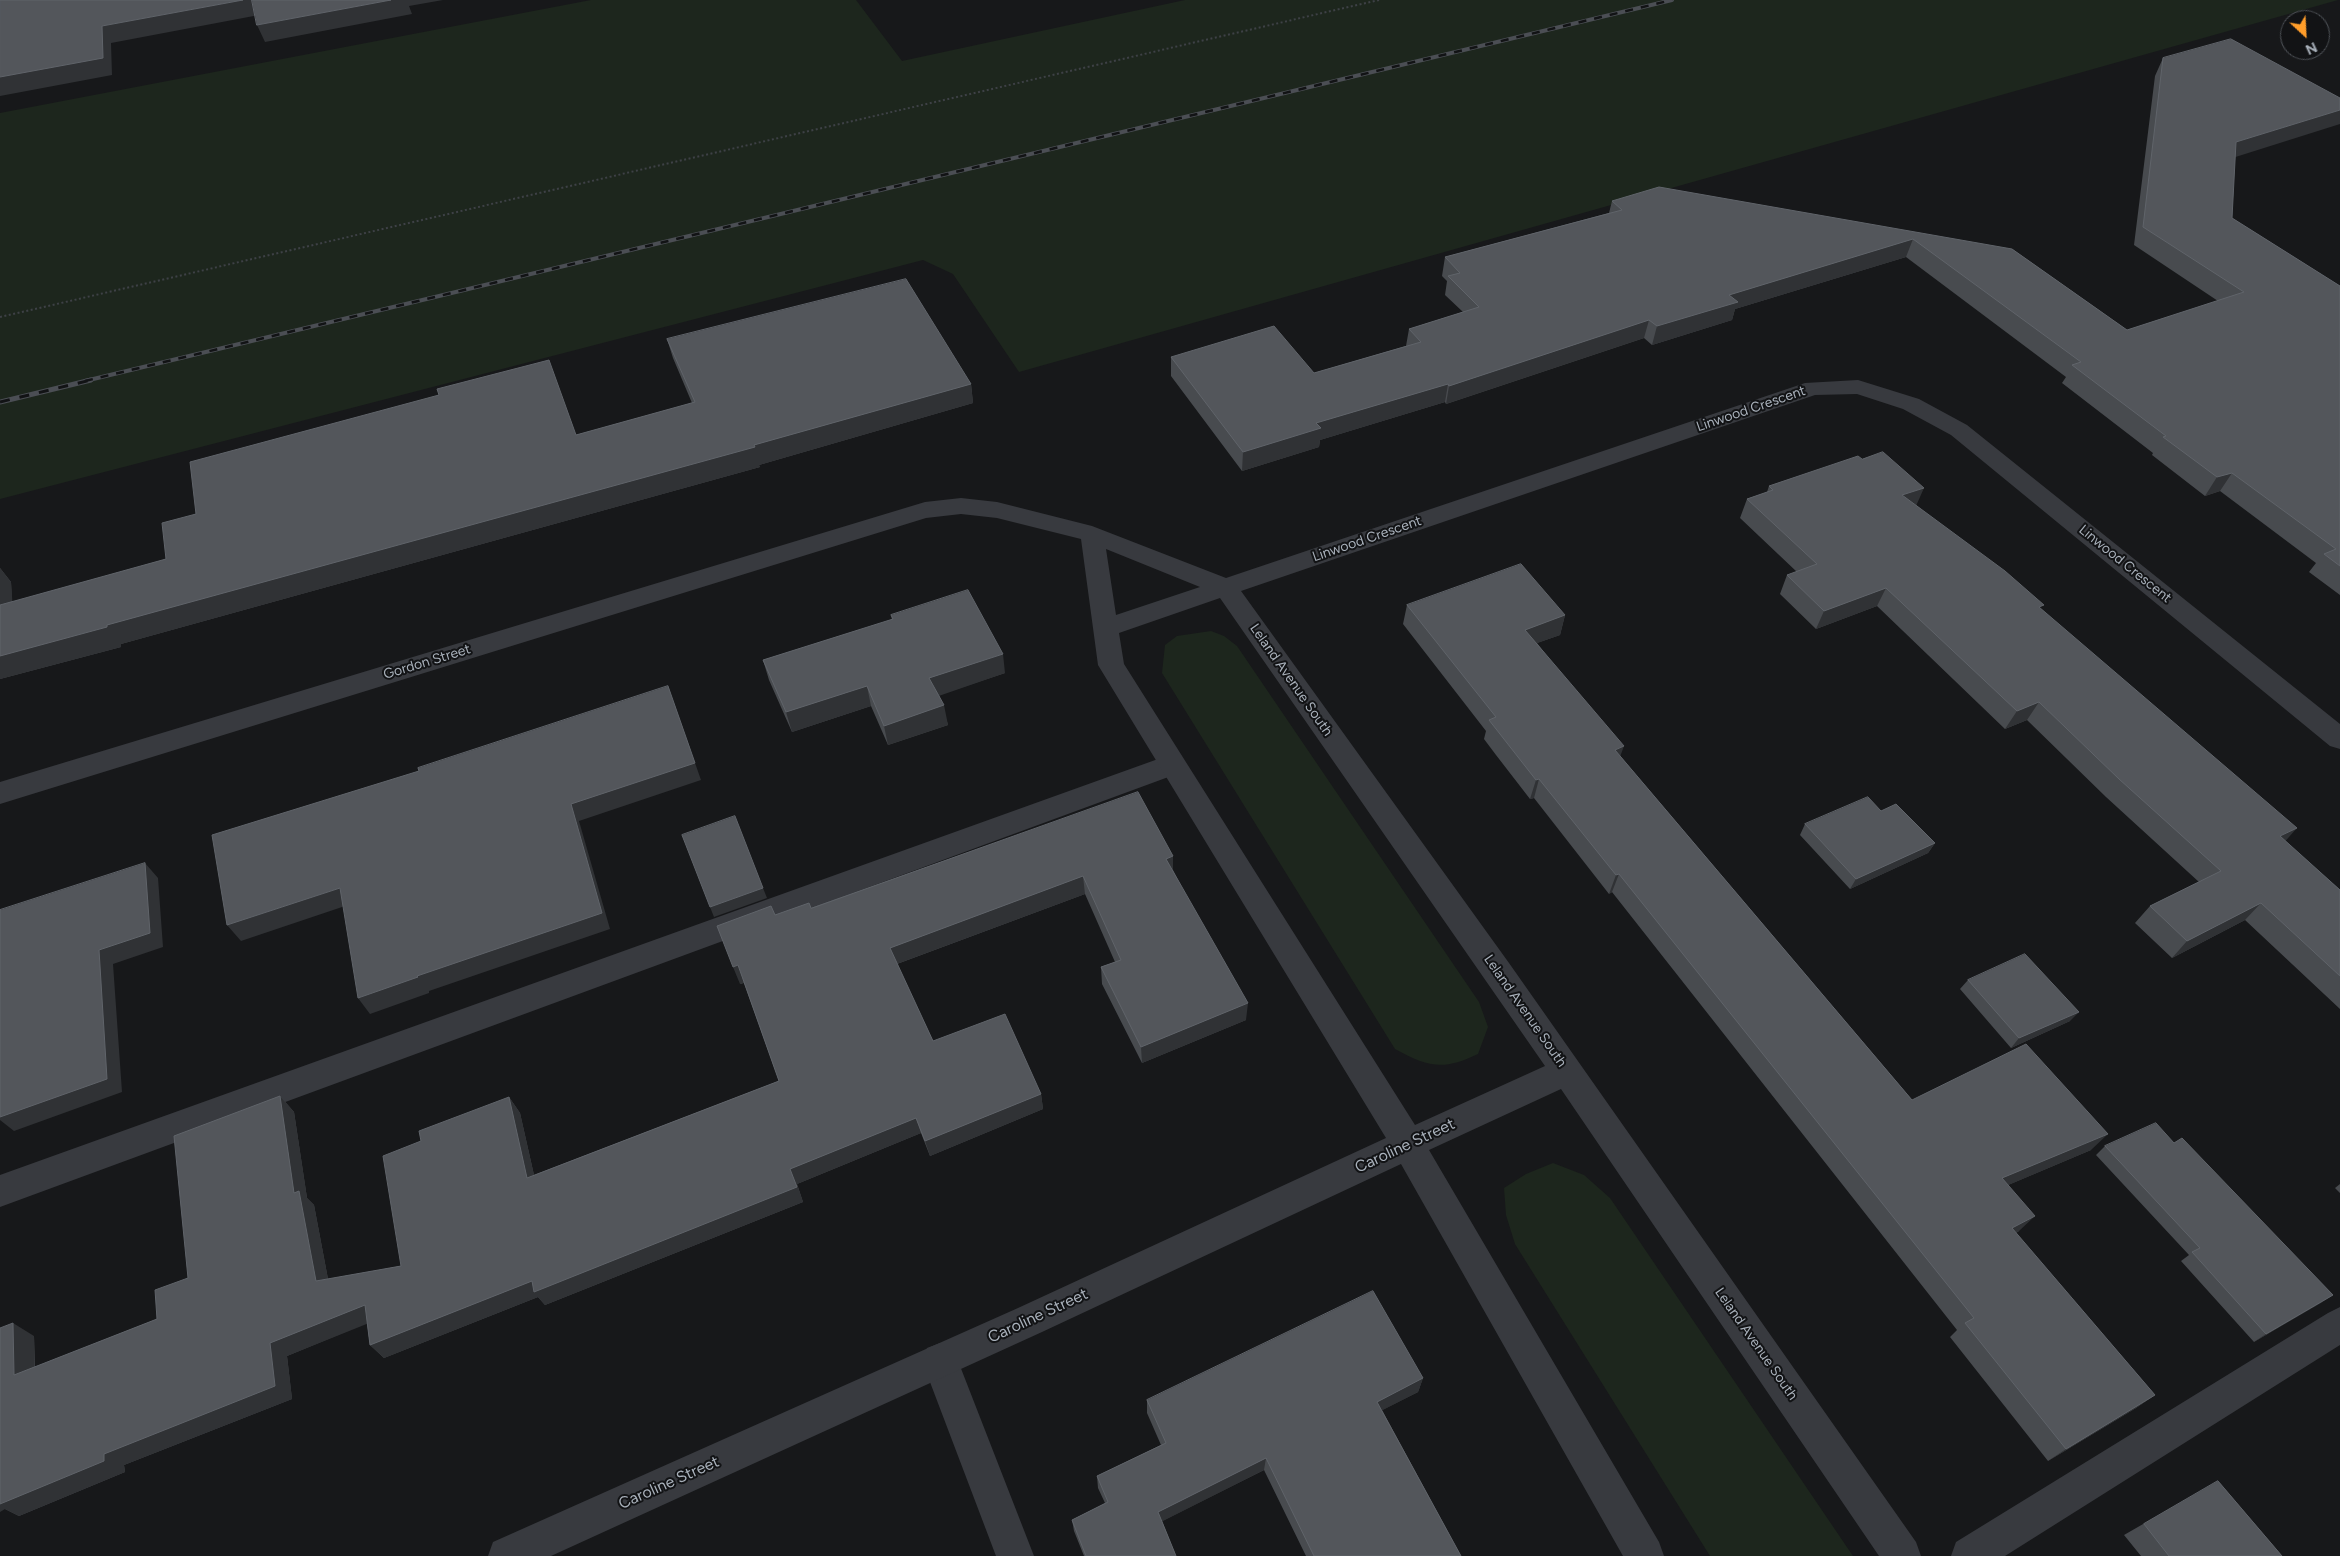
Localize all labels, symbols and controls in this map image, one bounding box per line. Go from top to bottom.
north arrow [2280,10,2330,60]
text: N [2303,38,2320,58]
street label: Linwood Crescent [1694,382,1808,436]
street label: Linwood Crescent [1310,512,1424,566]
street label: Linwood Crescent [2075,522,2175,606]
street label: Leland Avenue South [1246,621,1336,739]
street label: Gordon Street [381,641,473,683]
street label: Leland Avenue South [1480,952,1570,1070]
street label: Caroline Street [1352,1114,1458,1178]
street label: Caroline Street [985,1284,1091,1348]
street label: Leland Avenue South [1711,1285,1801,1403]
street label: Caroline Street [616,1452,722,1514]

